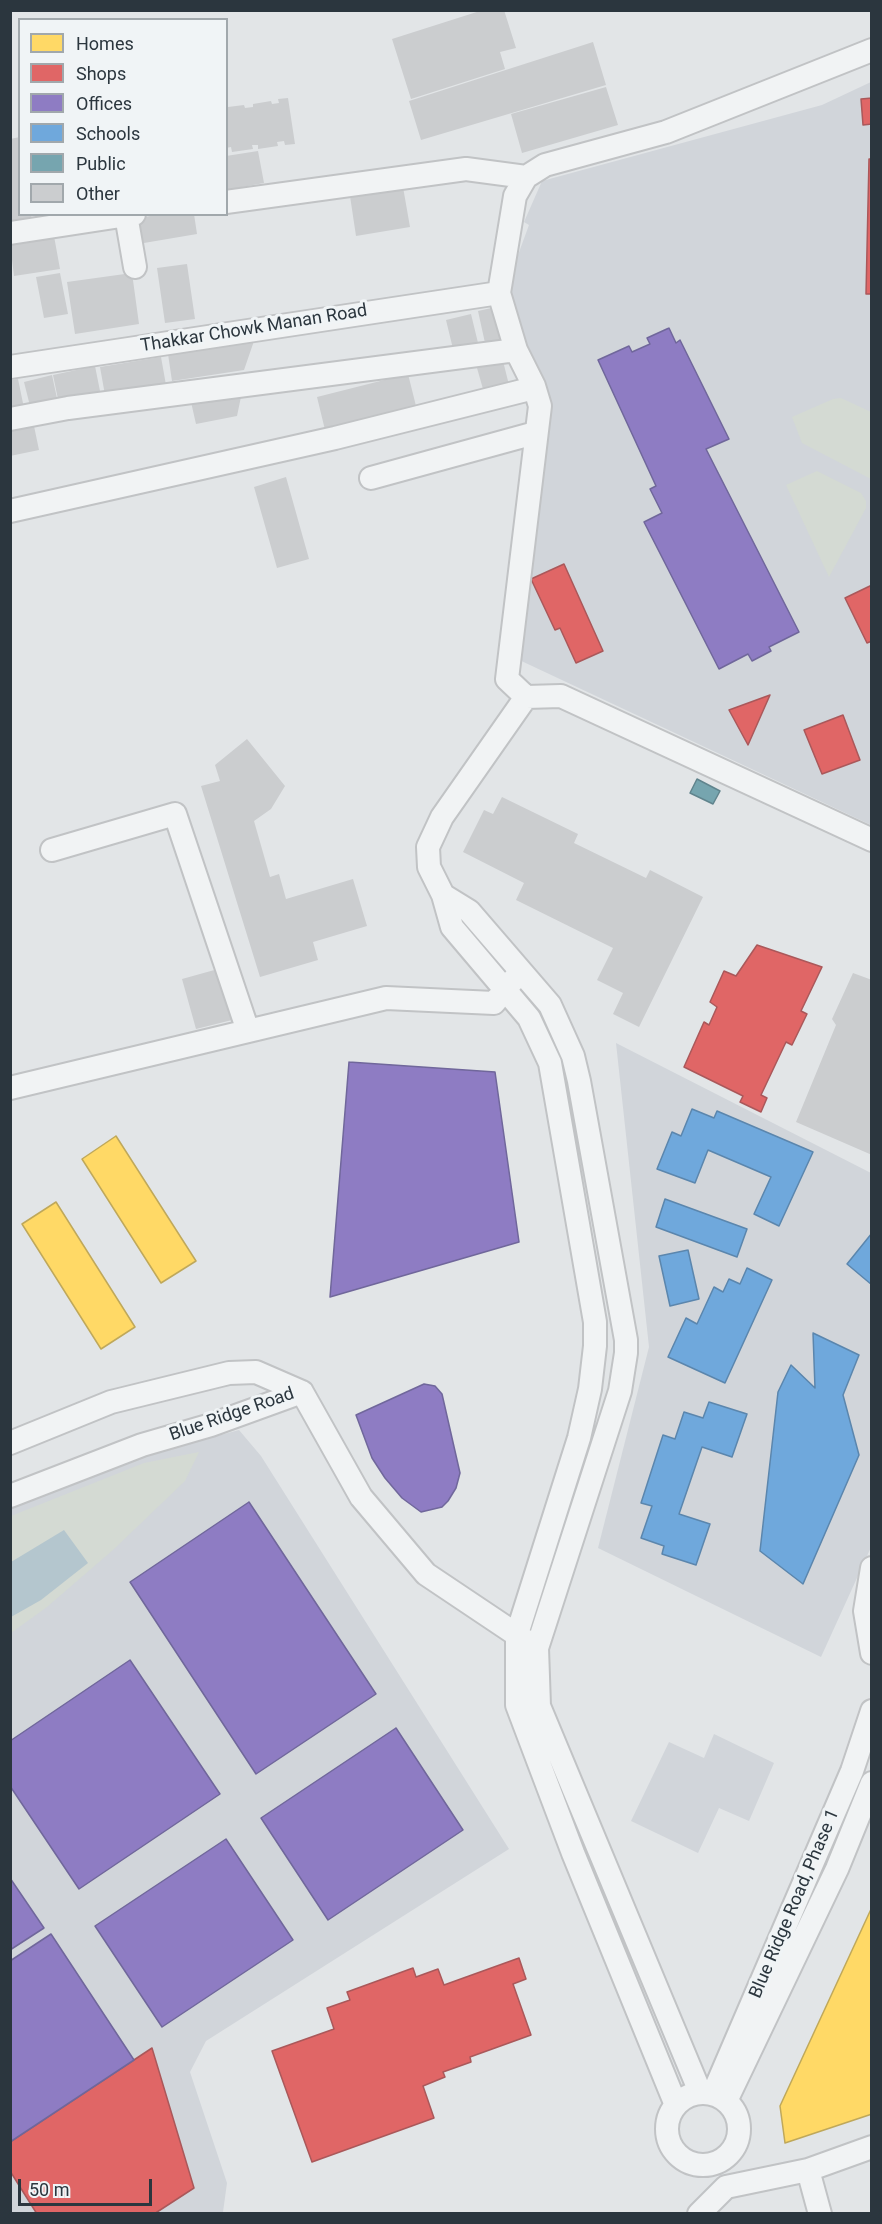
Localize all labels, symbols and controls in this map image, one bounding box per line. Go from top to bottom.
legend [18,18,228,216]
text: Homes [76,33,134,54]
text: Shops [76,63,126,84]
text: Offices [76,93,132,114]
text: Schools [76,123,140,144]
text: Public [76,153,126,174]
text: Other [76,183,120,204]
street label: Thakkar Chowk Manan Road [139,300,369,358]
street label: Blue Ridge Road [167,1384,297,1446]
street label: Blue Ridge Road, Phase 1 [745,1806,845,2002]
scale bar [21,2167,154,2205]
text: 50 m [29,2179,69,2200]

